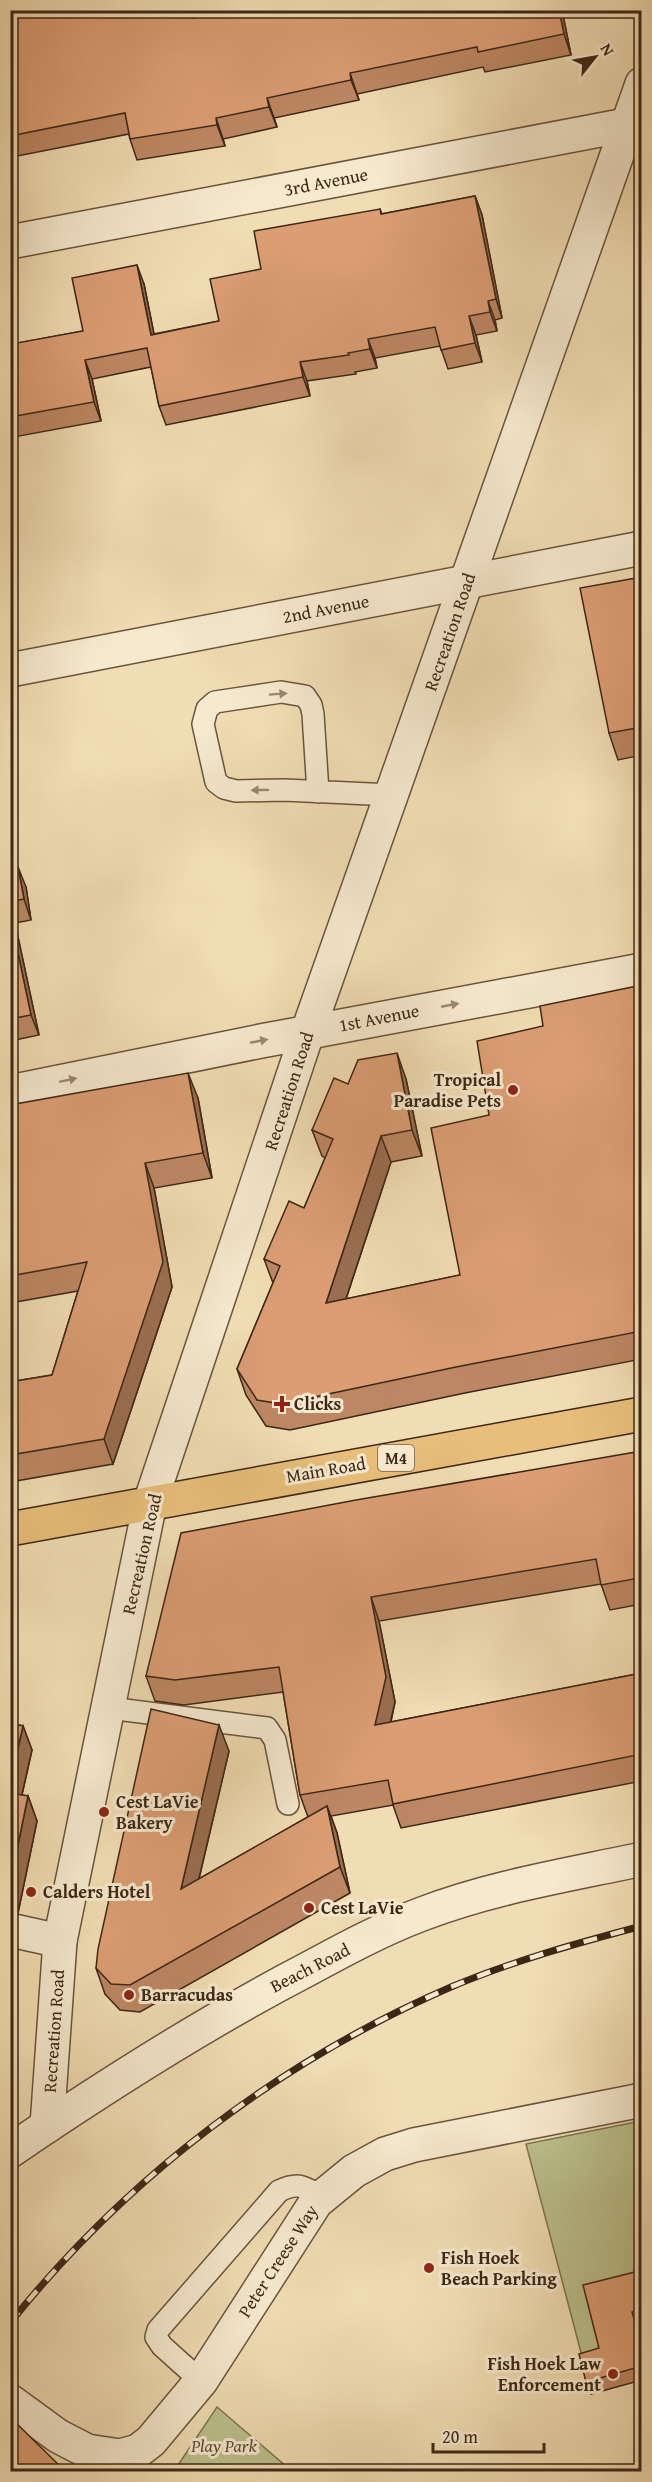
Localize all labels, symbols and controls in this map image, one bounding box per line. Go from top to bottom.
north arrow [565,27,625,87]
text: N [595,39,621,60]
street label: 3rd Avenue [282,160,370,203]
street label: Recreation Road [417,569,482,694]
street label: 2nd Avenue [280,587,372,630]
one-way arrow [269,689,288,698]
one-way arrow [250,786,269,795]
street label: 1st Avenue [336,996,421,1039]
one-way arrow [441,1000,460,1009]
street label: Recreation Road [257,1028,321,1154]
one-way arrow [250,1036,269,1045]
place label: Tropical Paradise Pets [394,1066,501,1114]
one-way arrow [59,1075,78,1084]
marker: Tropical Paradise Pets [506,1083,520,1097]
place label: Clicks [294,1390,342,1417]
marker: Clicks [275,1397,289,1411]
road number: M4 [378,1445,414,1471]
street label: Main Road [284,1449,368,1490]
street label: Recreation Road [114,1490,169,1617]
place label: Cest LaVie Bakery [116,1788,199,1836]
marker: Cest LaVie Bakery [97,1805,111,1819]
place label: Calders Hotel [43,1878,151,1905]
marker: Calders Hotel [24,1885,38,1899]
place label: Cest LaVie [321,1894,404,1921]
marker: Cest LaVie [302,1901,316,1915]
street label: Beach Road [265,1936,355,1999]
street label: Recreation Road [36,1968,71,2093]
place label: Barracudas [141,1981,233,2008]
marker: Barracudas [122,1988,136,2002]
street label: Peter Creese Way [231,2199,324,2322]
place label: Fish Hoek Beach Parking [441,2244,557,2292]
marker: Fish Hoek Beach Parking [422,2261,436,2275]
place label: Fish Hoek Law Enforcement [487,2350,601,2398]
marker: Fish Hoek Law Enforcement [606,2367,620,2381]
scale bar [433,2416,544,2454]
text: 20 m [442,2423,478,2450]
park label: Play Park [190,2432,257,2459]

